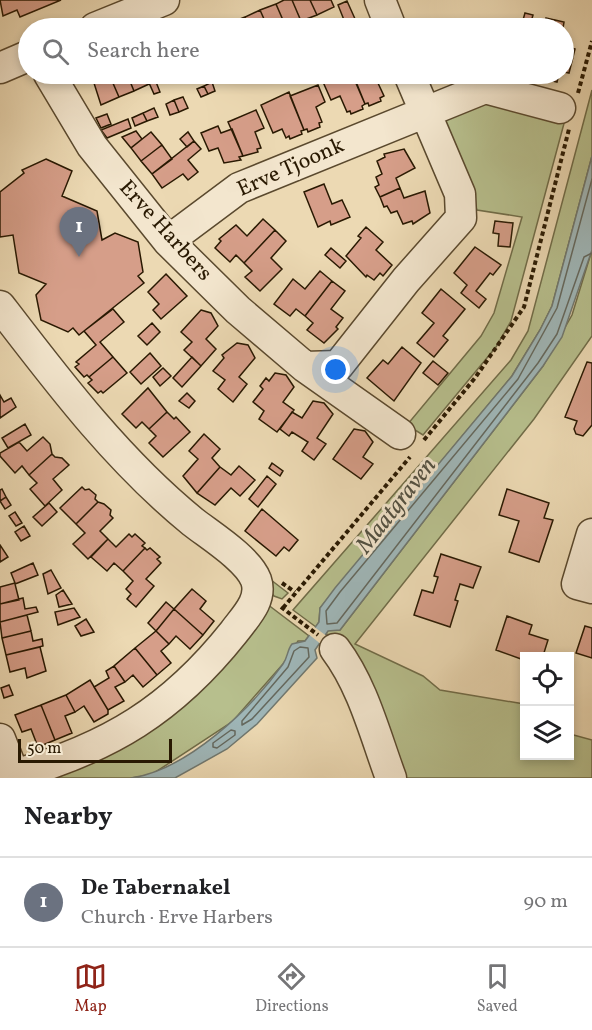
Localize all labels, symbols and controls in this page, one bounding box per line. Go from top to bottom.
search box [18,18,574,84]
icon: search [39,35,72,68]
text: Search here [87,36,200,67]
street label: Erve Tjoonk [232,131,350,205]
street label: Erve Harbers [111,174,219,288]
pin: 1 [60,208,98,257]
your location [321,355,350,384]
water label: Maatgraven [348,451,445,562]
map controls [520,652,574,760]
button: locate [520,652,574,706]
button: layers [520,706,574,760]
scale bar [18,736,172,764]
text: 50 m [27,738,61,760]
text: Nearby [24,799,113,835]
text: De Tabernakel [81,873,231,904]
text: 1 [39,888,48,916]
text: 90 m [524,888,568,916]
text: Church · Erve Harbers [81,904,273,932]
tab: Map [74,960,107,1018]
tab: Directions [255,960,329,1018]
tab: Saved [477,960,518,1018]

